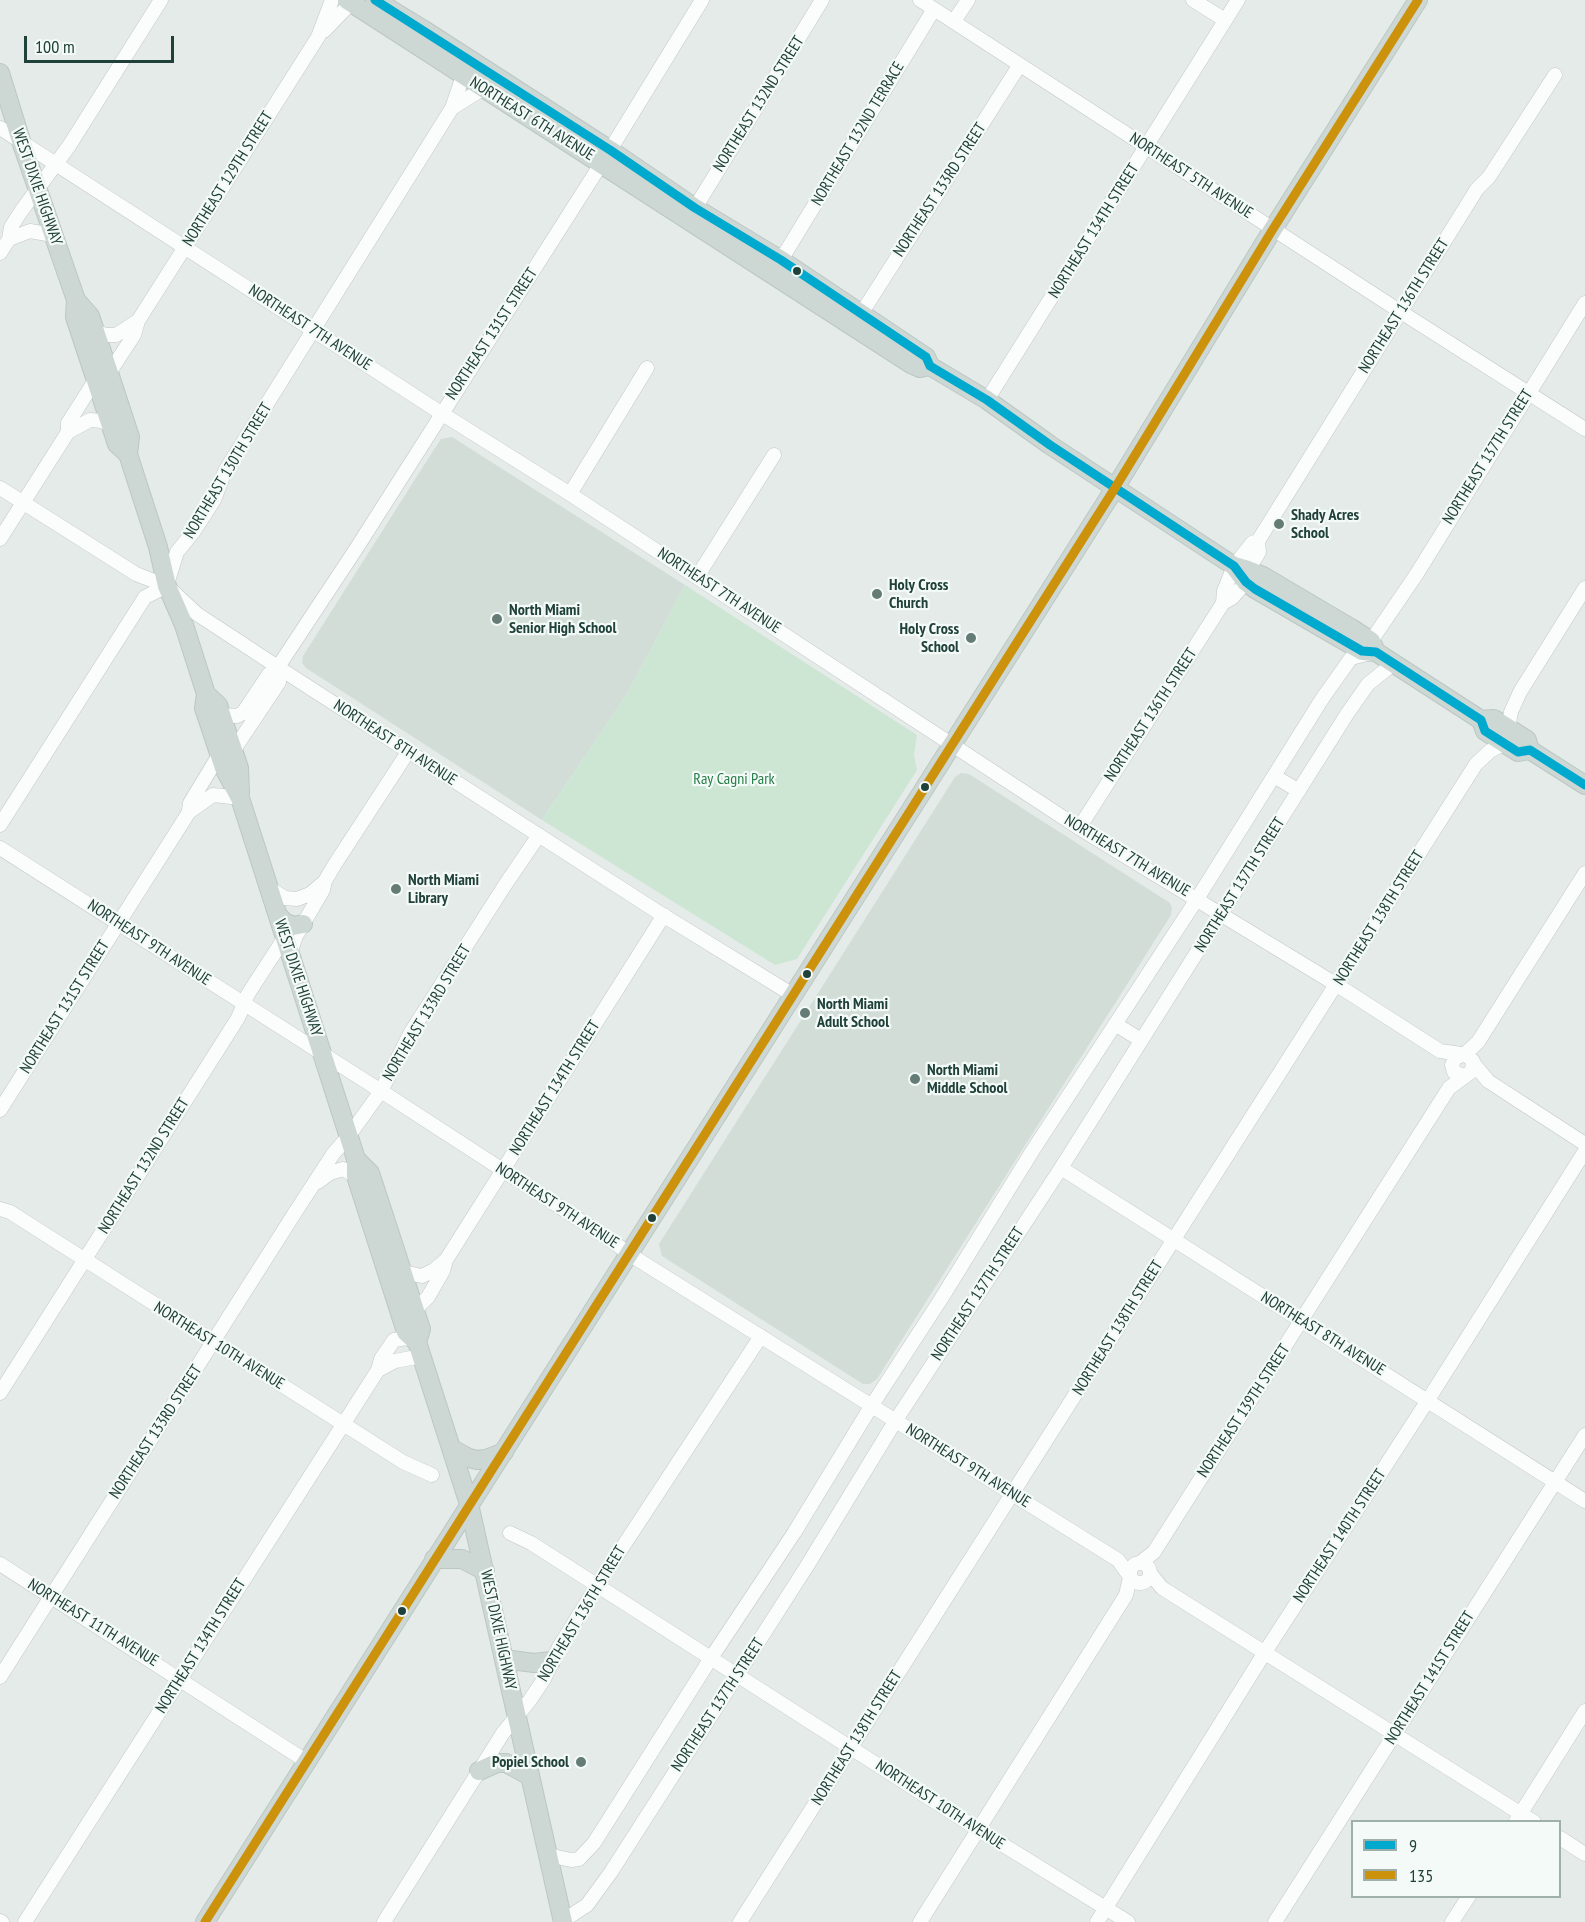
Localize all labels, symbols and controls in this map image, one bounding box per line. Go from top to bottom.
scale bar [27,24,177,62]
street label: NORTHEAST 132ND STREET [709,33,809,175]
text: 100 m [35,35,75,58]
street label: NORTHEAST 132ND TERRACE [807,59,909,209]
street label: NORTHEAST 6TH AVENUE [466,73,598,165]
street label: NORTHEAST 129TH STREET [179,108,277,250]
street label: NORTHEAST 133RD STREET [890,120,990,260]
street label: WEST DIXIE HIGHWAY [8,126,66,248]
street label: NORTHEAST 5TH AVENUE [1126,129,1256,223]
street label: NORTHEAST 134TH STREET [1045,160,1143,302]
street label: NORTHEAST 136TH STREET [1355,235,1453,377]
street label: NORTHEAST 131ST STREET [442,264,542,404]
unlabelled marker [791,265,803,277]
street label: NORTHEAST 7TH AVENUE [245,281,375,375]
street label: NORTHEAST 137TH STREET [1439,386,1537,528]
street label: NORTHEAST 130TH STREET [180,400,276,542]
place label: Shady Acres School [1291,505,1359,543]
marker: Shady Acres School [1272,517,1286,531]
street label: NORTHEAST 7TH AVENUE [654,544,784,638]
place label: Holy Cross Church [889,575,948,613]
marker: Holy Cross Church [870,587,884,601]
place label: North Miami Senior High School [509,600,616,638]
marker: North Miami Senior High School [490,612,504,626]
place label: Holy Cross School [900,619,959,657]
marker: Holy Cross School [964,631,978,645]
street label: NORTHEAST 136TH STREET [1101,645,1201,785]
street label: NORTHEAST 8TH AVENUE [330,696,460,790]
park label: Ray Cagni Park [693,769,775,789]
unlabelled marker [919,781,931,793]
street label: NORTHEAST 7TH AVENUE [1061,811,1193,901]
street label: NORTHEAST 137TH STREET [1191,814,1289,956]
street label: NORTHEAST 138TH STREET [1330,847,1428,989]
place label: North Miami Library [408,870,479,908]
marker: North Miami Library [389,882,403,896]
street label: NORTHEAST 9TH AVENUE [84,896,214,990]
street label: WEST DIXIE HIGHWAY [270,917,326,1039]
street label: NORTHEAST 131ST STREET [16,937,114,1077]
street label: NORTHEAST 133RD STREET [379,941,475,1085]
unlabelled marker [801,968,813,980]
place label: North Miami Adult School [817,994,889,1032]
marker: North Miami Adult School [798,1006,812,1020]
street label: NORTHEAST 134TH STREET [506,1017,604,1159]
place label: North Miami Middle School [927,1060,1007,1098]
marker: North Miami Middle School [908,1072,922,1086]
street label: NORTHEAST 132ND STREET [94,1095,194,1237]
street label: NORTHEAST 9TH AVENUE [492,1159,622,1253]
unlabelled marker [646,1212,658,1224]
street label: NORTHEAST 137TH STREET [928,1224,1028,1364]
street label: NORTHEAST 138TH STREET [1069,1257,1167,1399]
street label: NORTHEAST 8TH AVENUE [1257,1288,1389,1380]
street label: NORTHEAST 10TH AVENUE [150,1298,288,1394]
street label: NORTHEAST 139TH STREET [1194,1341,1294,1481]
street label: NORTHEAST 133RD STREET [106,1362,206,1502]
street label: NORTHEAST 9TH AVENUE [902,1420,1034,1512]
street label: NORTHEAST 140TH STREET [1290,1466,1390,1606]
street label: NORTHEAST 136TH STREET [534,1543,630,1685]
street label: WEST DIXIE HIGHWAY [476,1568,520,1692]
street label: NORTHEAST 11TH AVENUE [24,1575,162,1671]
street label: NORTHEAST 134TH STREET [152,1575,250,1717]
unlabelled marker [396,1605,408,1617]
street label: NORTHEAST 141ST STREET [1381,1608,1479,1748]
street label: NORTHEAST 137TH STREET [668,1635,768,1775]
street label: NORTHEAST 138TH STREET [808,1667,906,1809]
place label: Popiel School [492,1752,569,1772]
marker: Popiel School [574,1755,588,1769]
street label: NORTHEAST 10TH AVENUE [872,1756,1008,1854]
legend [1351,1820,1561,1898]
text: 9 [1409,1834,1417,1857]
text: 135 [1409,1864,1433,1887]

